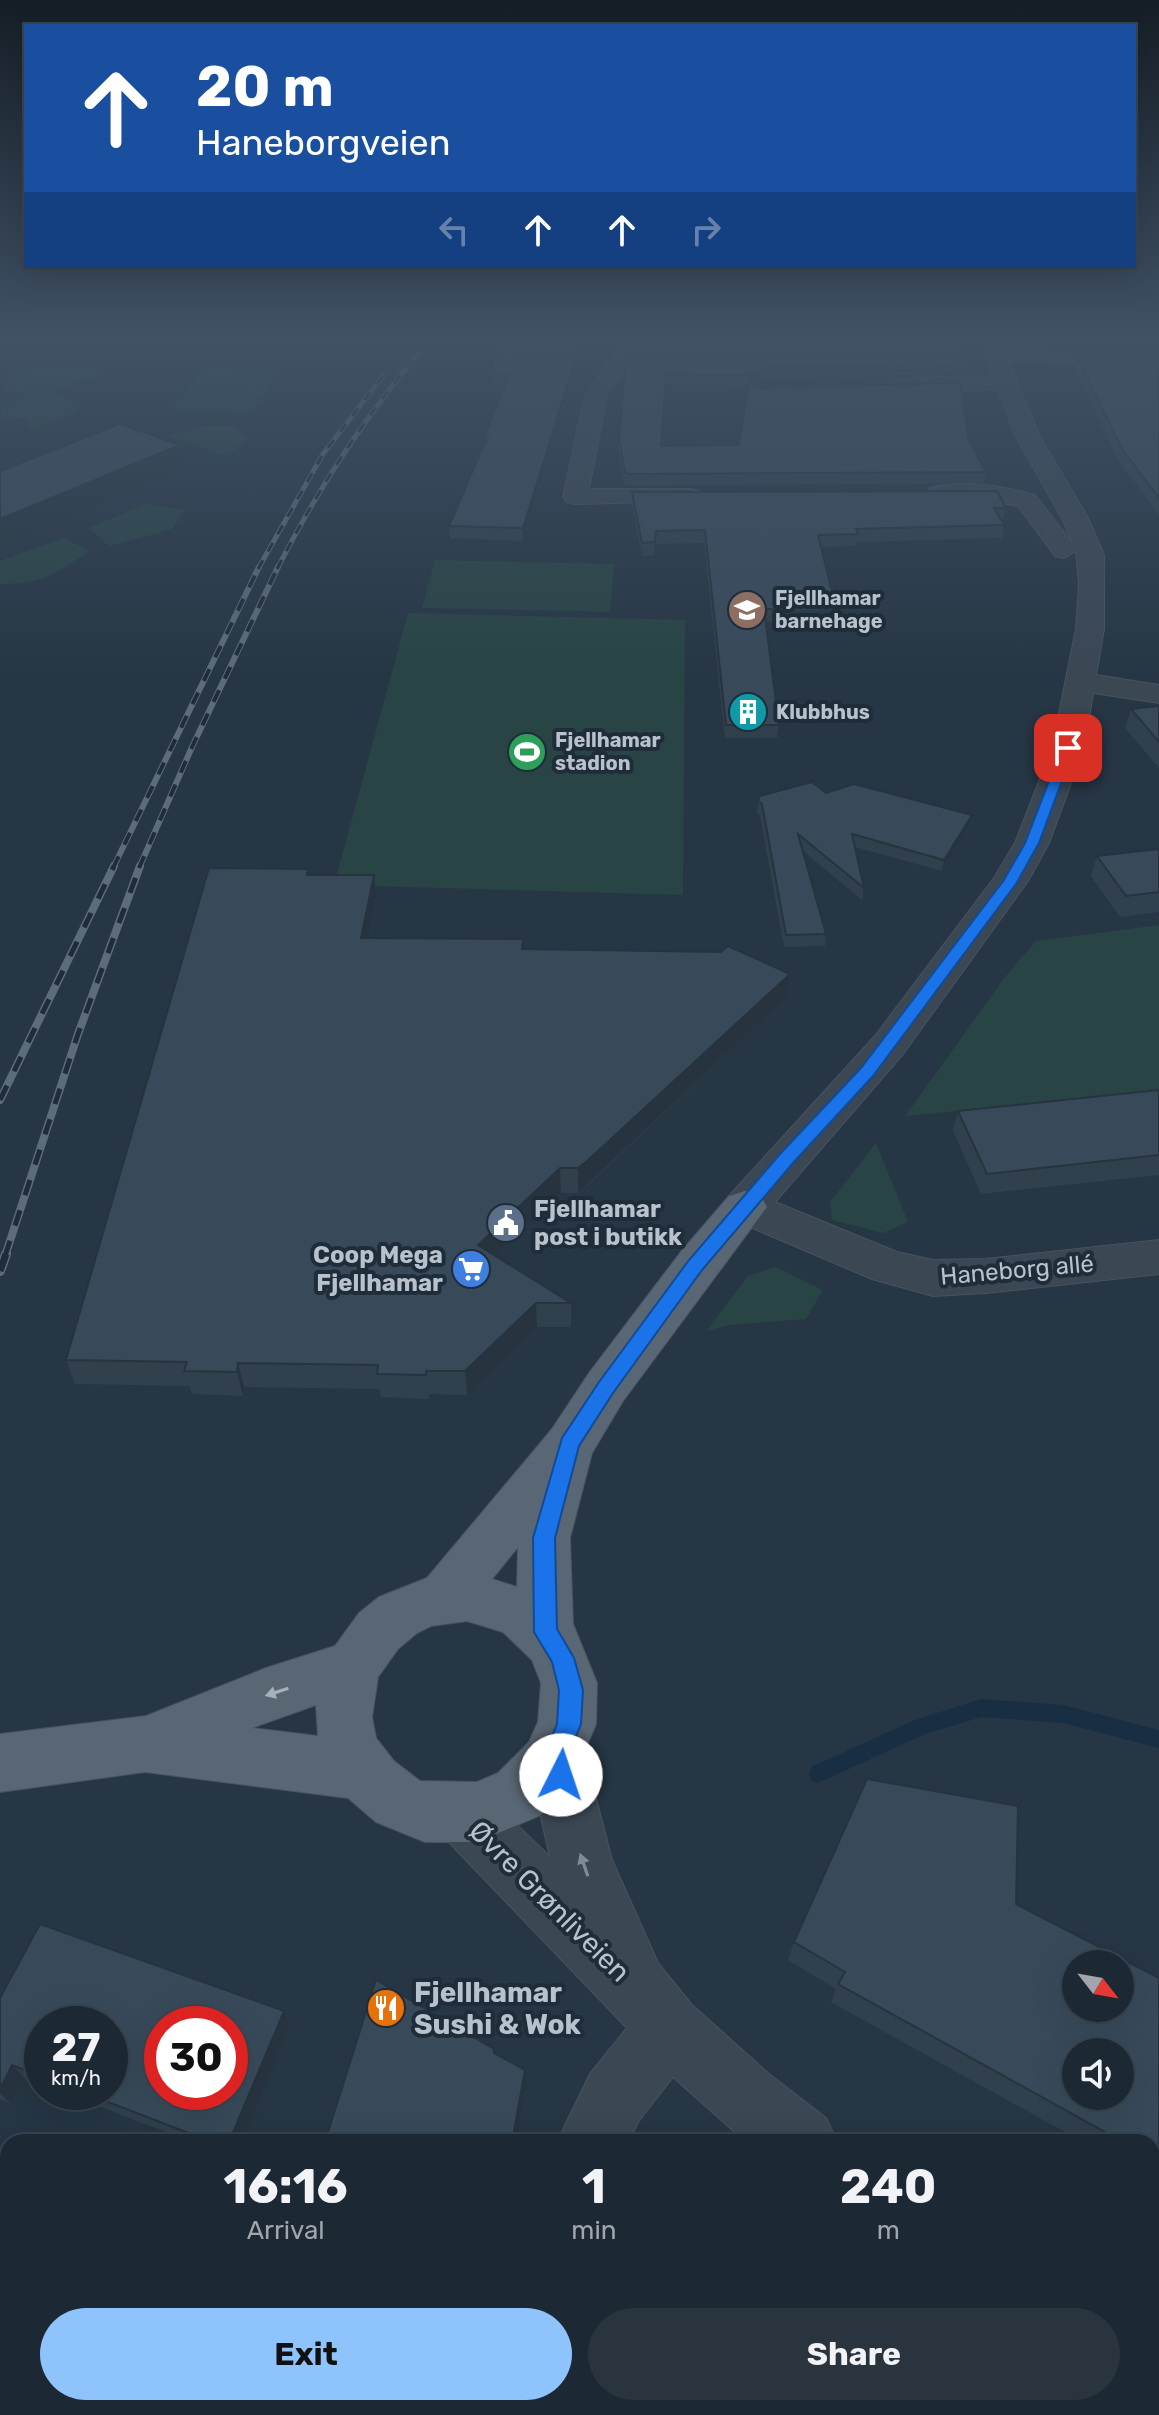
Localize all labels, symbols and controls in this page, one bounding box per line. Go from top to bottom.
text: 20 m [196,54,334,120]
icon: ahead [64,56,168,160]
text: Haneborgveien [196,121,451,164]
icon: left [432,208,476,252]
icon: ahead [516,208,560,252]
icon: ahead [600,208,644,252]
icon: right [684,208,728,252]
place label: Fjellhamar barnehage [775,586,883,633]
school or university icon: Fjellhamar barnehage [726,589,768,631]
building icon: Klubbhus [727,691,769,733]
place label: Klubbhus [776,700,870,724]
pin [1034,714,1102,782]
icon: arrive [1046,726,1090,770]
place label: Fjellhamar stadion [555,728,661,775]
sports icon: Fjellhamar stadion [506,731,548,773]
place label: Fjellhamar post i butikk [534,1195,682,1251]
public building icon: Fjellhamar post i butikk [485,1202,527,1244]
place label: Coop Mega Fjellhamar [313,1241,443,1297]
supermarket icon: Coop Mega Fjellhamar [450,1248,492,1290]
street label: Haneborg allé [939,1249,1095,1291]
one-way arrow [265,1686,289,1698]
position arrow [519,1733,603,1817]
street label: Øvre Grønliveien [462,1814,637,1989]
one-way arrow [578,1853,590,1877]
north arrow [1062,1950,1134,2022]
map controls [1062,1950,1134,2110]
place label: Fjellhamar Sushi & Wok [414,1976,582,2041]
restaurant icon: Fjellhamar Sushi & Wok [365,1987,407,2029]
speed limit sign: 30 [144,2006,248,2110]
text: 27 [52,2024,100,2071]
button: sound [1062,2038,1134,2110]
text: km/h [51,2066,101,2090]
text: 16:16 [224,2158,348,2215]
text: 1 [582,2158,606,2215]
text: 240 [840,2158,936,2215]
text: Arrival [247,2215,325,2246]
text: min [571,2215,616,2246]
text: m [877,2215,900,2246]
button: Exit [40,2308,572,2400]
button: Share [588,2308,1120,2400]

